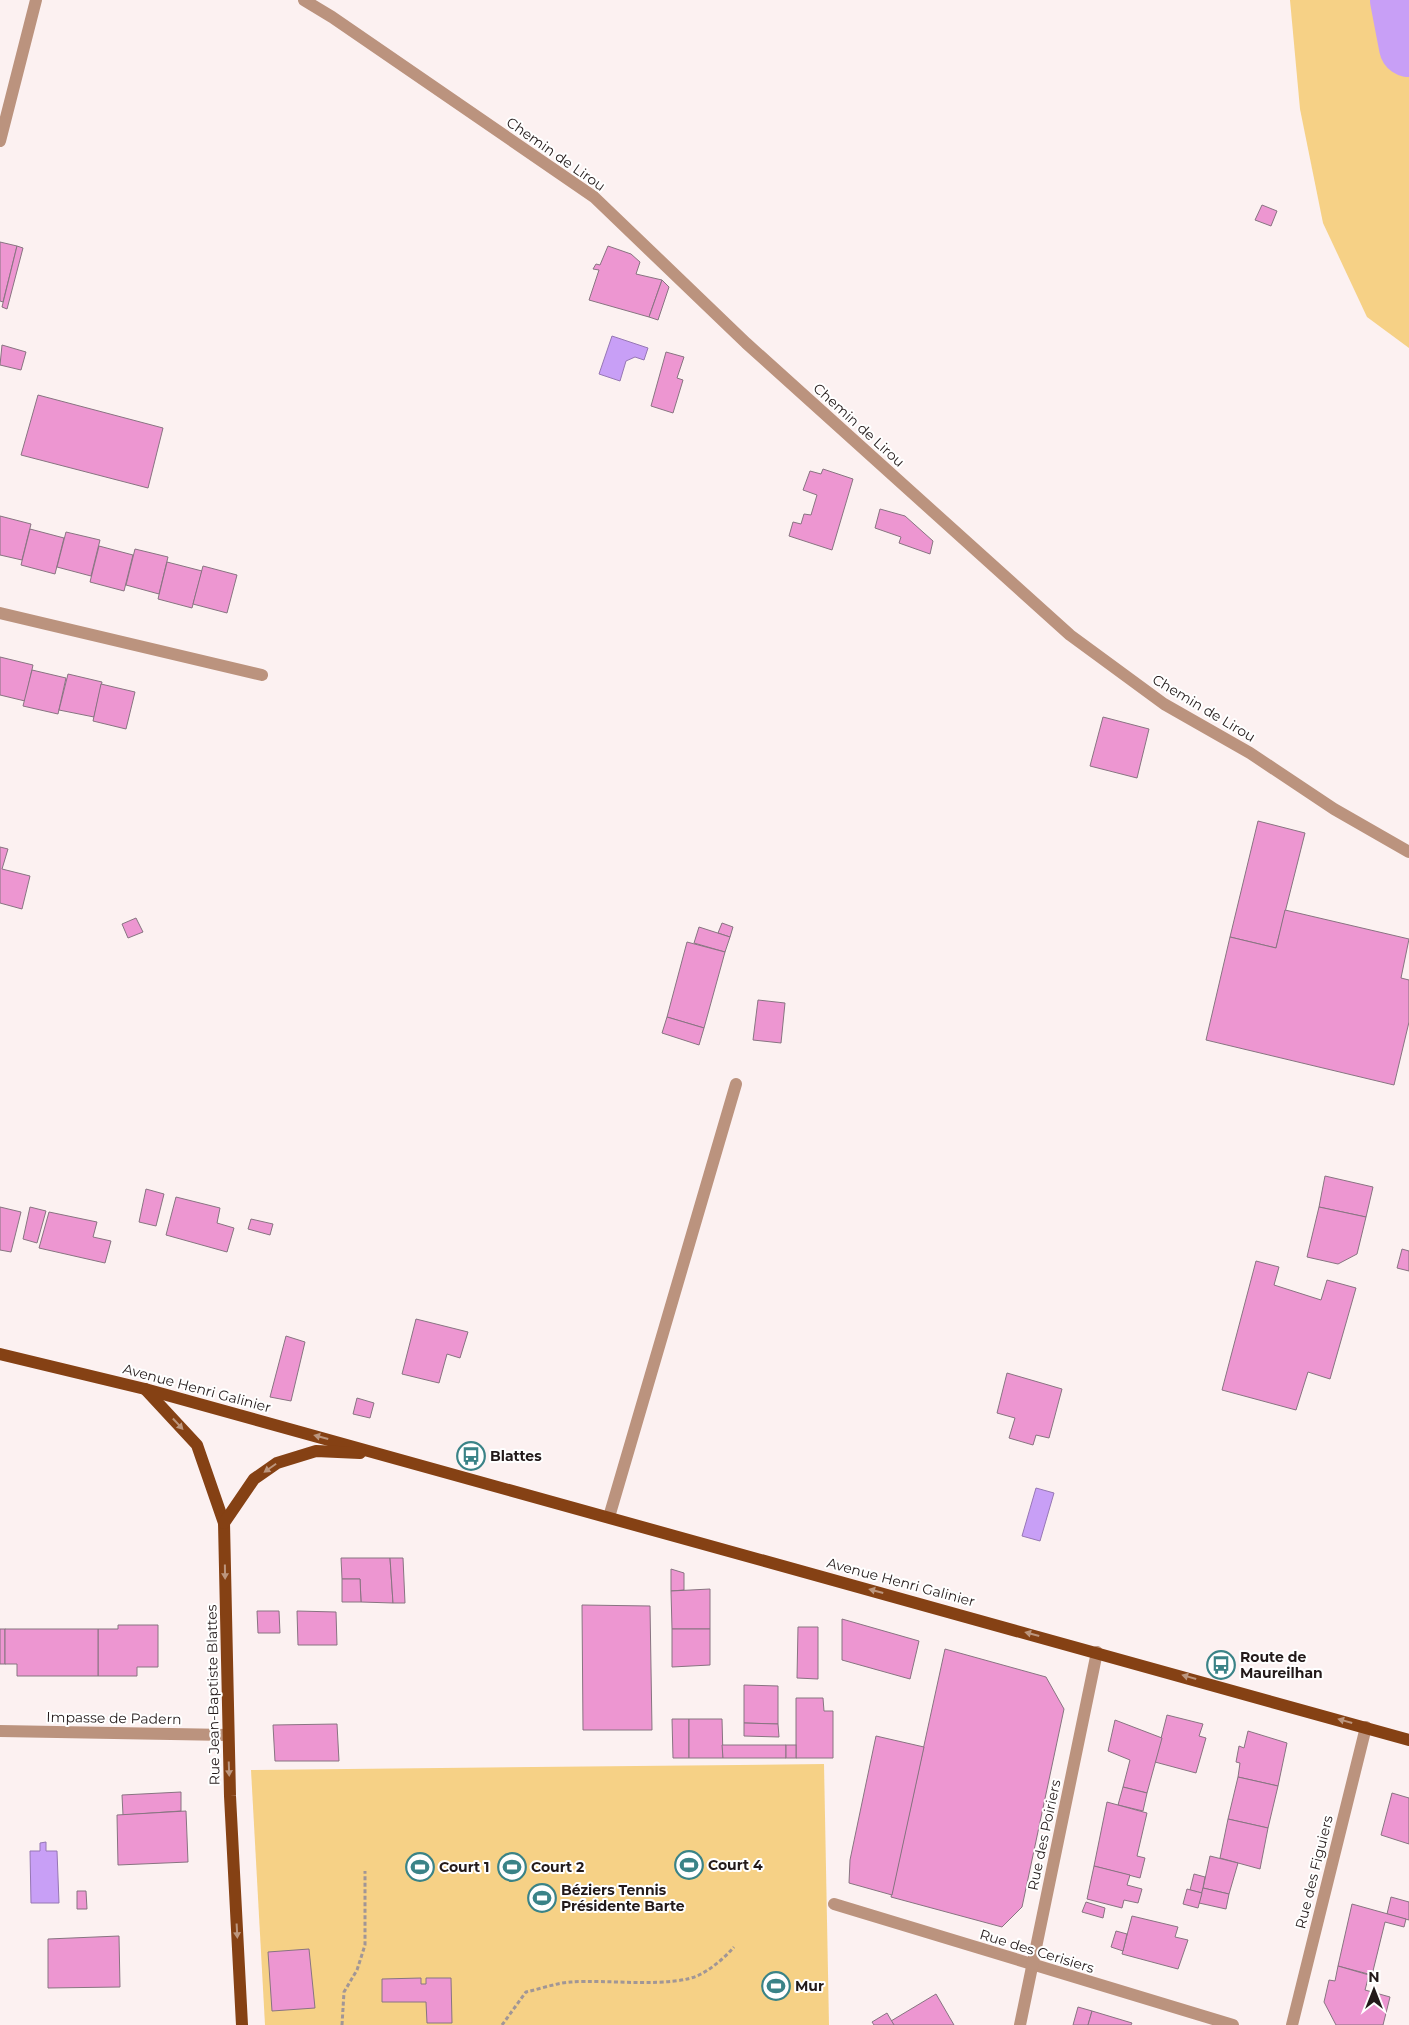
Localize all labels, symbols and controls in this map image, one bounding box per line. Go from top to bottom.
street label: Chemin de Lirou [503,113,609,195]
street label: Chemin de Lirou [810,379,908,471]
street label: Chemin de Lirou [1149,670,1259,746]
street label: Avenue Henri Galinier [121,1360,273,1417]
one-way arrow [172,1418,184,1430]
one-way arrow [314,1433,329,1441]
bus stop icon: Blattes [456,1441,486,1471]
place label: Blattes [490,1447,542,1465]
one-way arrow [263,1463,277,1473]
street label: Avenue Henri Galinier [825,1554,977,1611]
one-way arrow [221,1564,229,1580]
one-way arrow [868,1586,883,1594]
street label: Rue Jean-Baptiste Blattes [202,1604,224,1786]
one-way arrow [1025,1629,1040,1637]
place label: Route de Maureilhan [1240,1648,1323,1682]
bus stop icon: Route de Maureilhan [1206,1650,1236,1680]
one-way arrow [1181,1673,1196,1681]
street label: Impasse de Padern [46,1708,182,1728]
one-way arrow [1338,1717,1353,1725]
one-way arrow [225,1761,233,1777]
street label: Rue des Poiriers [1023,1778,1065,1892]
street label: Rue des Figuiers [1291,1813,1337,1931]
sports icon: Court 4 [674,1850,704,1880]
sports icon: Court 1 [405,1852,435,1882]
sports icon: Court 2 [497,1852,527,1882]
place label: Court 4 [708,1856,763,1874]
place label: Court 1 [439,1858,489,1876]
place label: Court 2 [531,1858,584,1876]
place label: Béziers Tennis Présidente Barte [561,1881,685,1915]
sports icon: Béziers Tennis Présidente Barte [527,1883,557,1913]
one-way arrow [234,1924,242,1940]
street label: Rue des Cerisiers [978,1925,1097,1977]
north arrow [1349,1965,1399,2015]
text: N [1368,1968,1380,1986]
sports icon: Mur [761,1971,791,2001]
place label: Mur [795,1977,824,1995]

